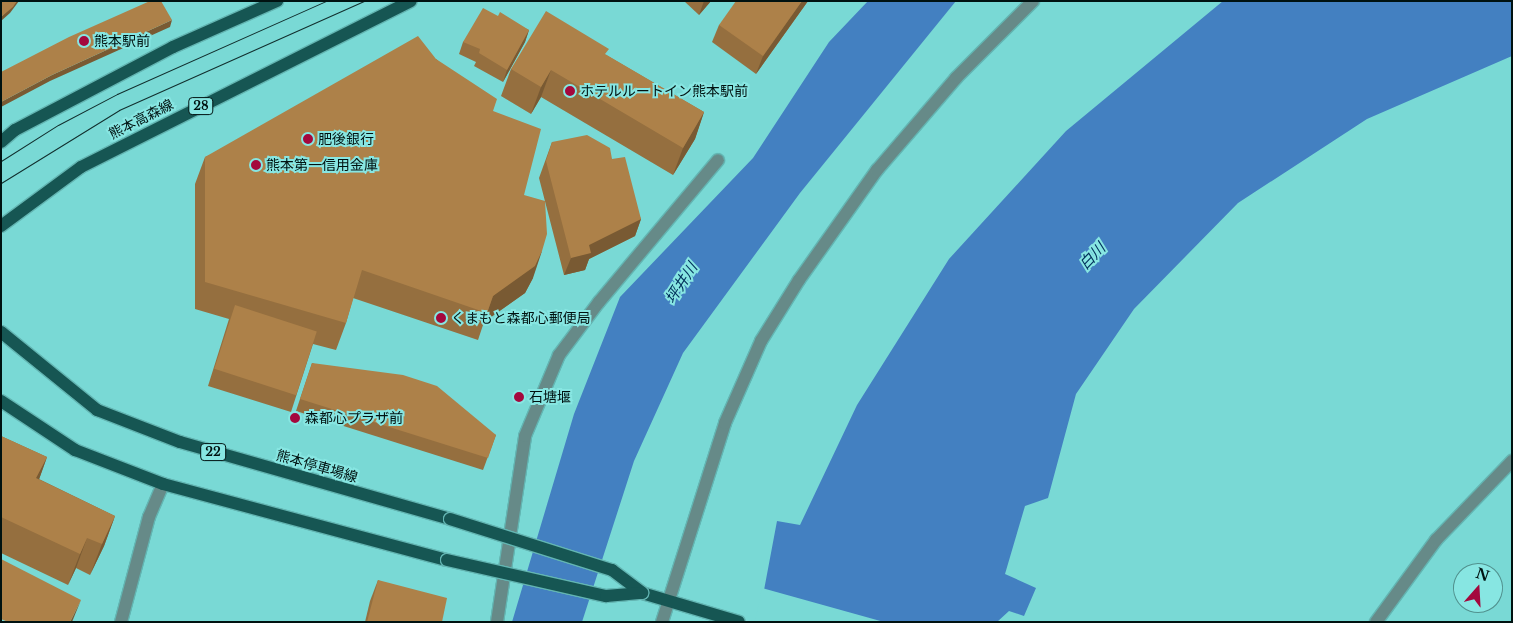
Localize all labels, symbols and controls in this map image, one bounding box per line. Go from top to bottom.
place label: 熊本駅前 [94,33,150,49]
marker: 熊本駅前 [78,35,90,47]
place label: ホテルルートイン熊本駅前 [580,83,748,99]
marker: ホテルルートイン熊本駅前 [564,85,576,97]
street label: 熊本高森線 [106,96,176,142]
road number: 28 [187,96,215,115]
place label: 肥後銀行 [318,131,374,147]
marker: 肥後銀行 [302,133,314,145]
place label: 熊本第一信用金庫 [266,157,378,173]
marker: 熊本第一信用金庫 [250,159,262,171]
water label: 白川 [1075,239,1109,273]
water label: 坪井川 [661,259,701,307]
place label: くまもと森都心郵便局 [451,310,591,326]
marker: くまもと森都心郵便局 [435,312,447,324]
place label: 石塘堰 [529,389,571,405]
marker: 石塘堰 [513,391,525,403]
place label: 森都心プラザ前 [305,410,403,426]
marker: 森都心プラザ前 [289,412,301,424]
road number: 22 [199,442,227,462]
street label: 熊本停車場線 [274,446,360,486]
north arrow [1453,563,1503,613]
text: N [1473,564,1492,585]

